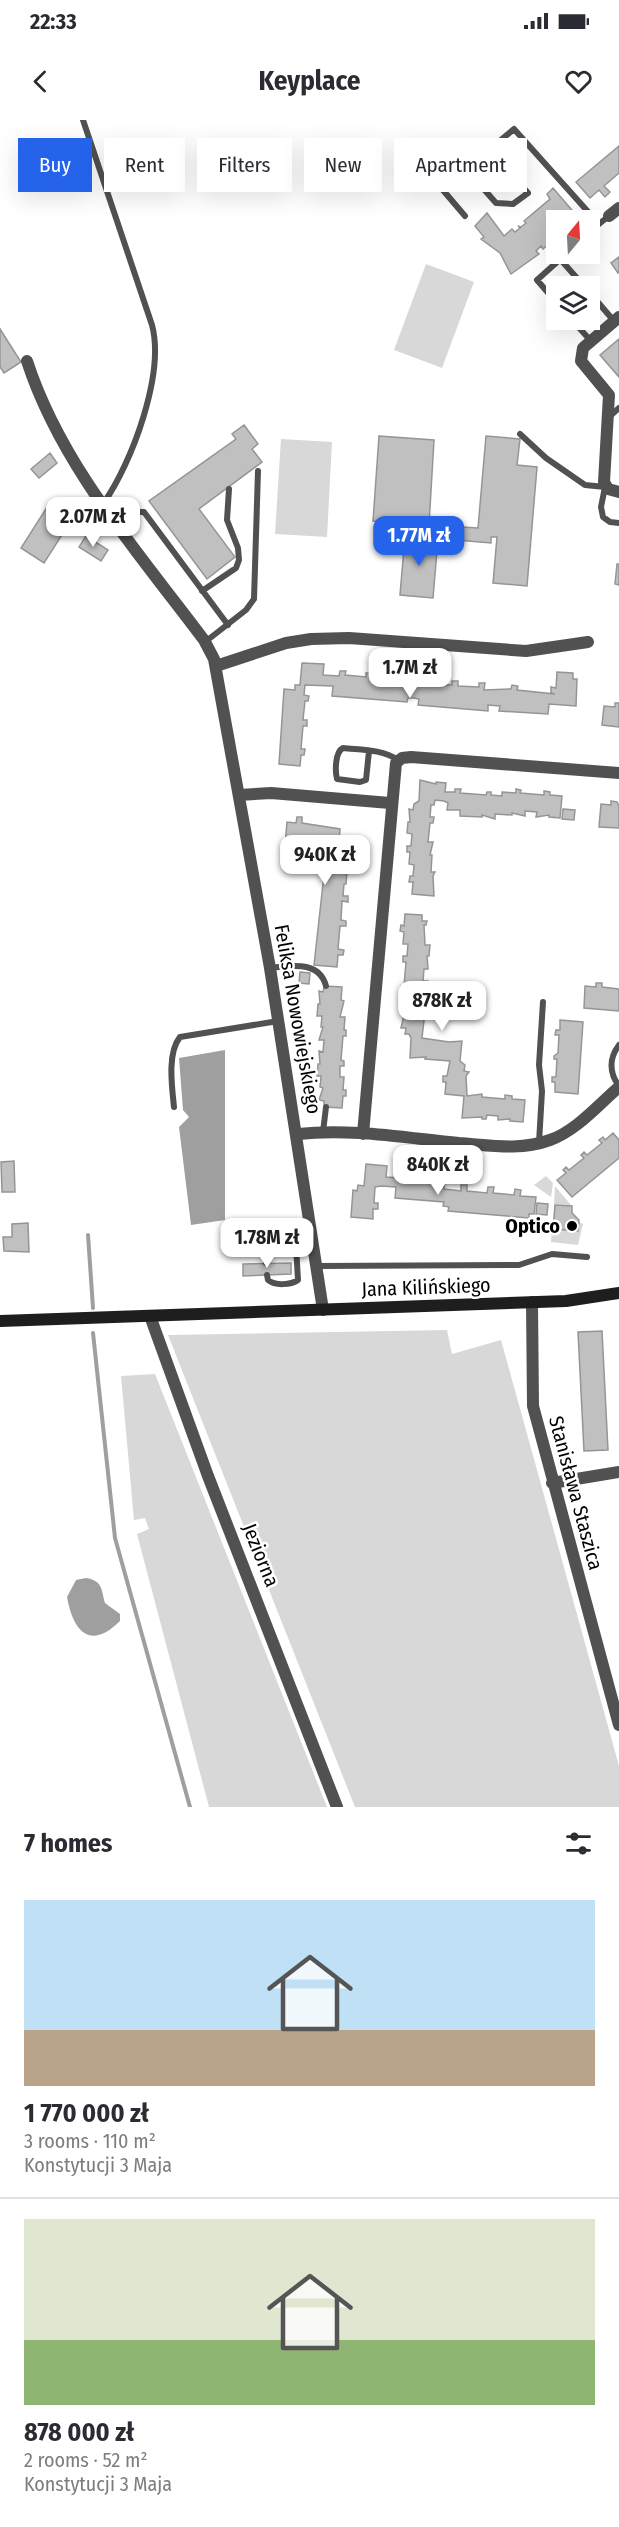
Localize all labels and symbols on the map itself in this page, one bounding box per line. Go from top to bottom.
north arrow [546,210,600,264]
pin: 2.07M zł [31,497,155,548]
pin: 1.77M zł [357,516,481,567]
pin: 1.7M zł [355,648,465,699]
pin: 940K zł [270,835,380,886]
street label: Feliksa Nowowiejskiego [270,922,326,1116]
pin: 878K zł [387,981,497,1032]
pin: 840K zł [383,1145,493,1196]
place label: Optico [505,1214,560,1238]
pin: 1.78M zł [205,1218,329,1269]
marker: Optico [565,1219,579,1233]
street label: Jana Kilińskiego [361,1273,491,1301]
street label: Stanisława Staszica [544,1413,608,1573]
street label: Jeziorna [238,1520,284,1590]

